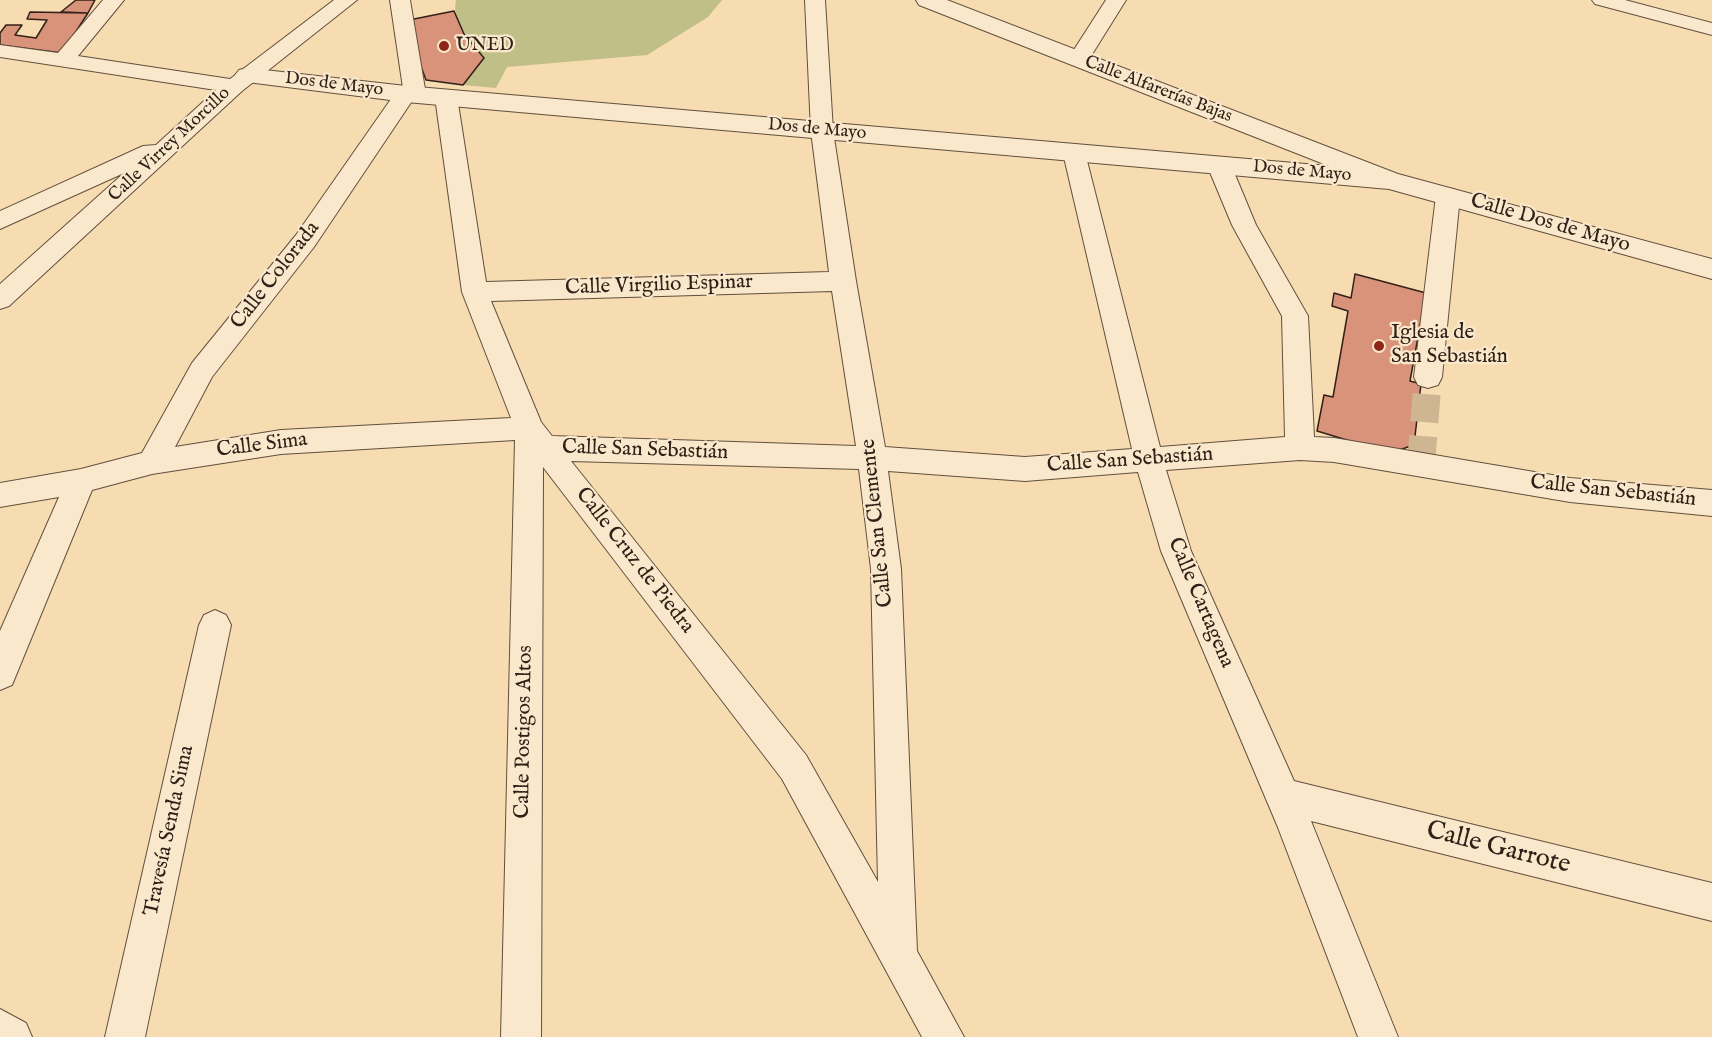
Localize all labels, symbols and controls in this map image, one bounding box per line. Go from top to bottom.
place label: UNED [456,35,514,57]
marker: UNED [437,39,451,53]
street label: Calle Alfarerías Bajas [1081,52,1235,128]
street label: Dos de Mayo [284,68,384,102]
street label: Calle Virrey Morcillo [105,83,235,207]
street label: Dos de Mayo [767,115,867,145]
street label: Dos de Mayo [1252,157,1352,187]
street label: Calle Dos de Mayo [1467,189,1633,259]
street label: Calle Colorada [226,217,326,335]
street label: Calle Virgilio Espinar [565,270,753,302]
place label: Iglesia de San Sebastián [1391,321,1508,371]
marker: Iglesia de San Sebastián [1372,339,1386,353]
street label: Calle Sima [215,428,309,464]
street label: Calle San Sebastián [561,436,729,466]
street label: Calle San Clemente [857,437,899,609]
street label: Calle San Sebastián [1046,443,1214,479]
street label: Calle San Sebastián [1529,471,1697,513]
street label: Calle Cruz de Piedra [569,483,699,639]
street label: Calle Cartagena [1161,534,1239,672]
street label: Calle Postigos Altos [511,645,539,819]
street label: Travesía Senda Sima [140,743,200,919]
street label: Calle Garrote [1423,816,1573,882]

